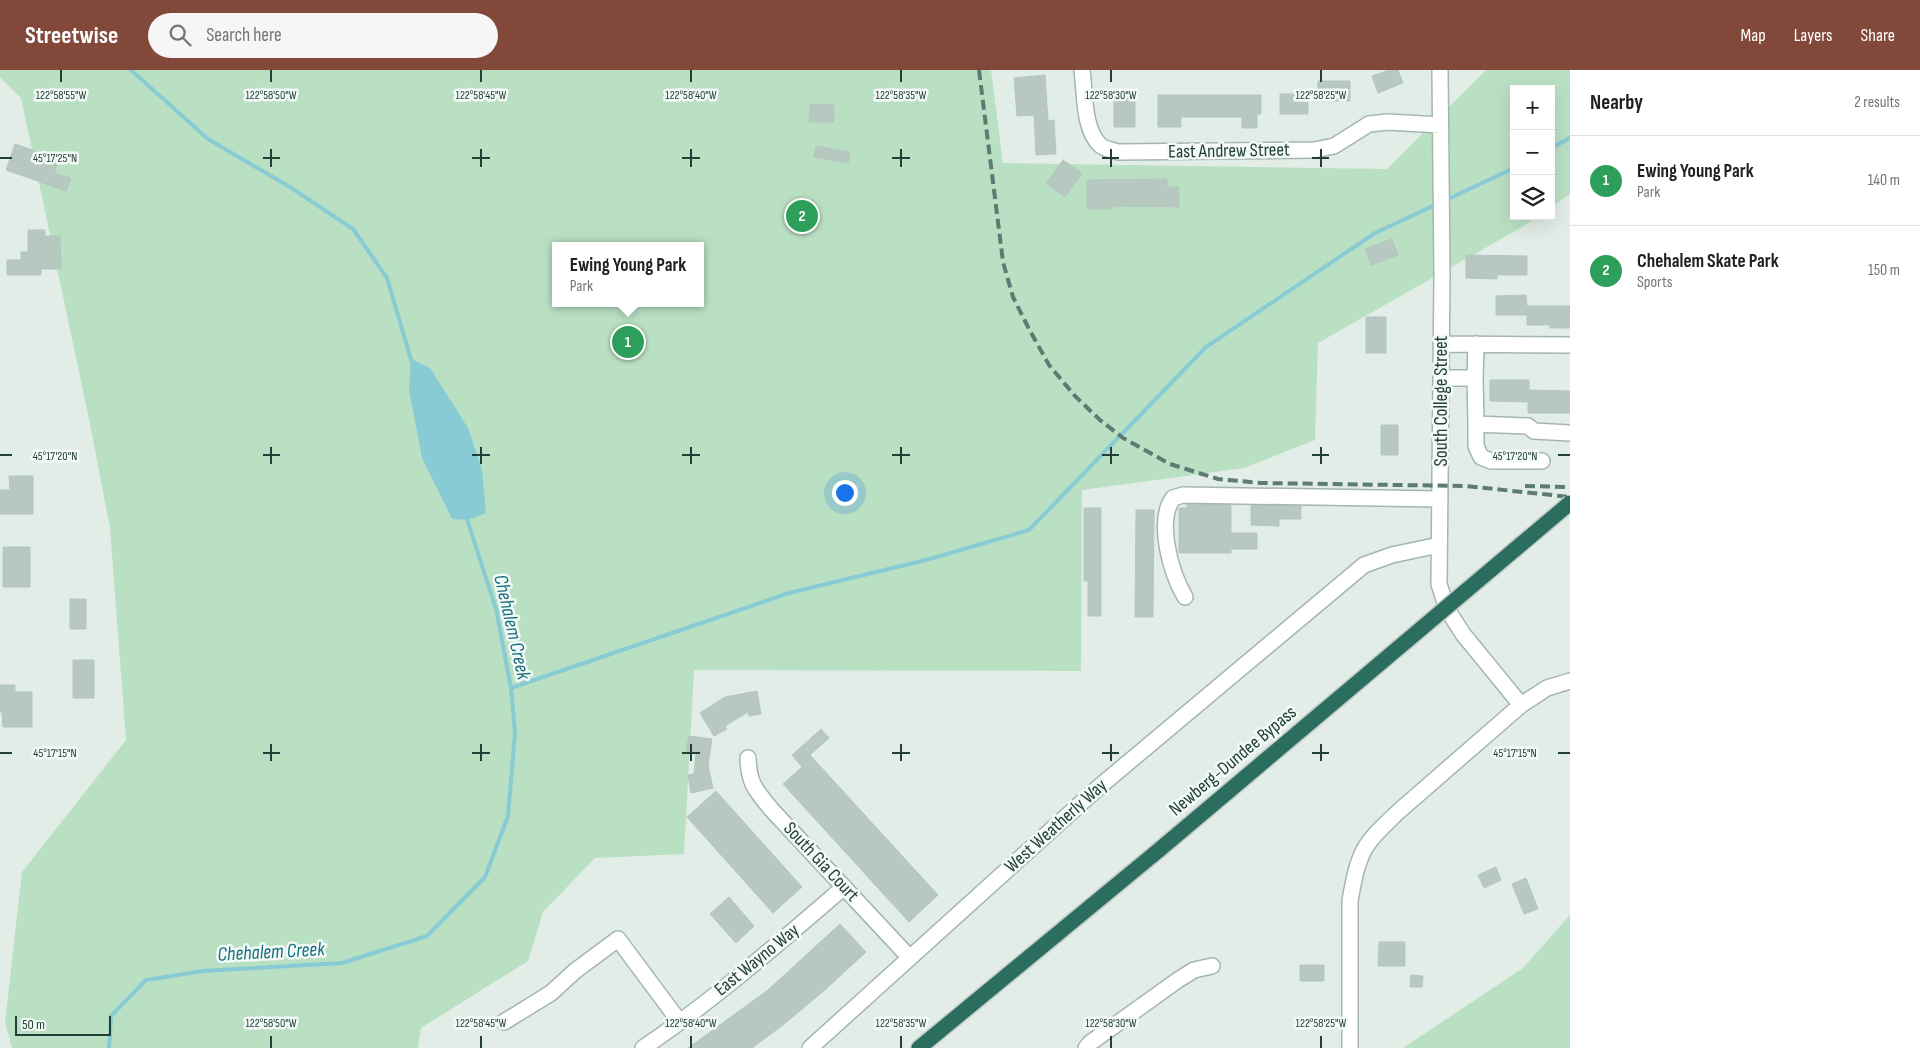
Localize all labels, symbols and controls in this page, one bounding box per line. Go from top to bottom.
search box [148,13,498,58]
text: Streetwise [25,21,118,50]
icon: search [166,21,194,49]
text: Search here [206,24,282,47]
text: Map [1741,25,1766,46]
text: Layers [1794,25,1833,46]
text: Share [1861,25,1895,46]
map controls [1510,85,1555,220]
button: + [1510,85,1555,130]
text: 122°58'55"W [36,88,86,103]
text: 122°58'50"W [245,88,297,103]
text: 122°58'45"W [456,88,507,103]
text: 122°58'40"W [665,88,717,103]
text: 122°58'35"W [876,88,927,103]
text: 122°58'30"W [1085,88,1137,103]
text: 122°58'25"W [1296,88,1347,103]
text: Nearby [1590,90,1643,115]
text: 2 results [1854,93,1900,112]
button: − [1510,130,1555,175]
street label: East Andrew Street [1168,138,1290,164]
text: 45°17'25"N [33,151,77,166]
text: Ewing Young Park [1637,160,1754,183]
text: 1 [1603,171,1609,190]
text: 140 m [1868,171,1900,190]
button: layers [1510,175,1555,220]
text: Park [1637,183,1660,202]
pin: 2 [786,197,818,235]
popup [552,242,704,307]
text: Chehalem Skate Park [1637,250,1779,273]
text: Ewing Young Park [570,254,686,277]
text: 2 [1602,261,1610,280]
text: 150 m [1868,261,1900,280]
text: Sports [1637,273,1672,292]
text: Park [570,277,593,296]
pin: 1 [612,323,644,361]
street label: South College Street [1430,335,1453,466]
text: 45°17'20"N [33,449,77,464]
text: 45°17'20"N [1493,449,1537,464]
your location [832,480,858,506]
water label: Chehalem Creek [488,572,536,682]
street label: Newberg-Dundee Bypass [1165,701,1302,821]
text: 45°17'15"N [33,746,77,761]
text: 45°17'15"N [1493,746,1537,761]
street label: West Weatherly Way [1000,774,1112,878]
street label: South Gia Court [778,817,864,907]
street label: East Wayno Way [710,918,804,1001]
water label: Chehalem Creek [217,937,326,967]
scale bar [15,1013,111,1036]
text: 50 m [22,1016,45,1033]
text: 122°58'50"W [245,1016,297,1031]
text: 122°58'45"W [456,1016,507,1031]
text: 122°58'40"W [665,1016,717,1031]
text: 122°58'35"W [876,1016,927,1031]
text: 122°58'30"W [1085,1016,1137,1031]
text: 122°58'25"W [1296,1016,1347,1031]

